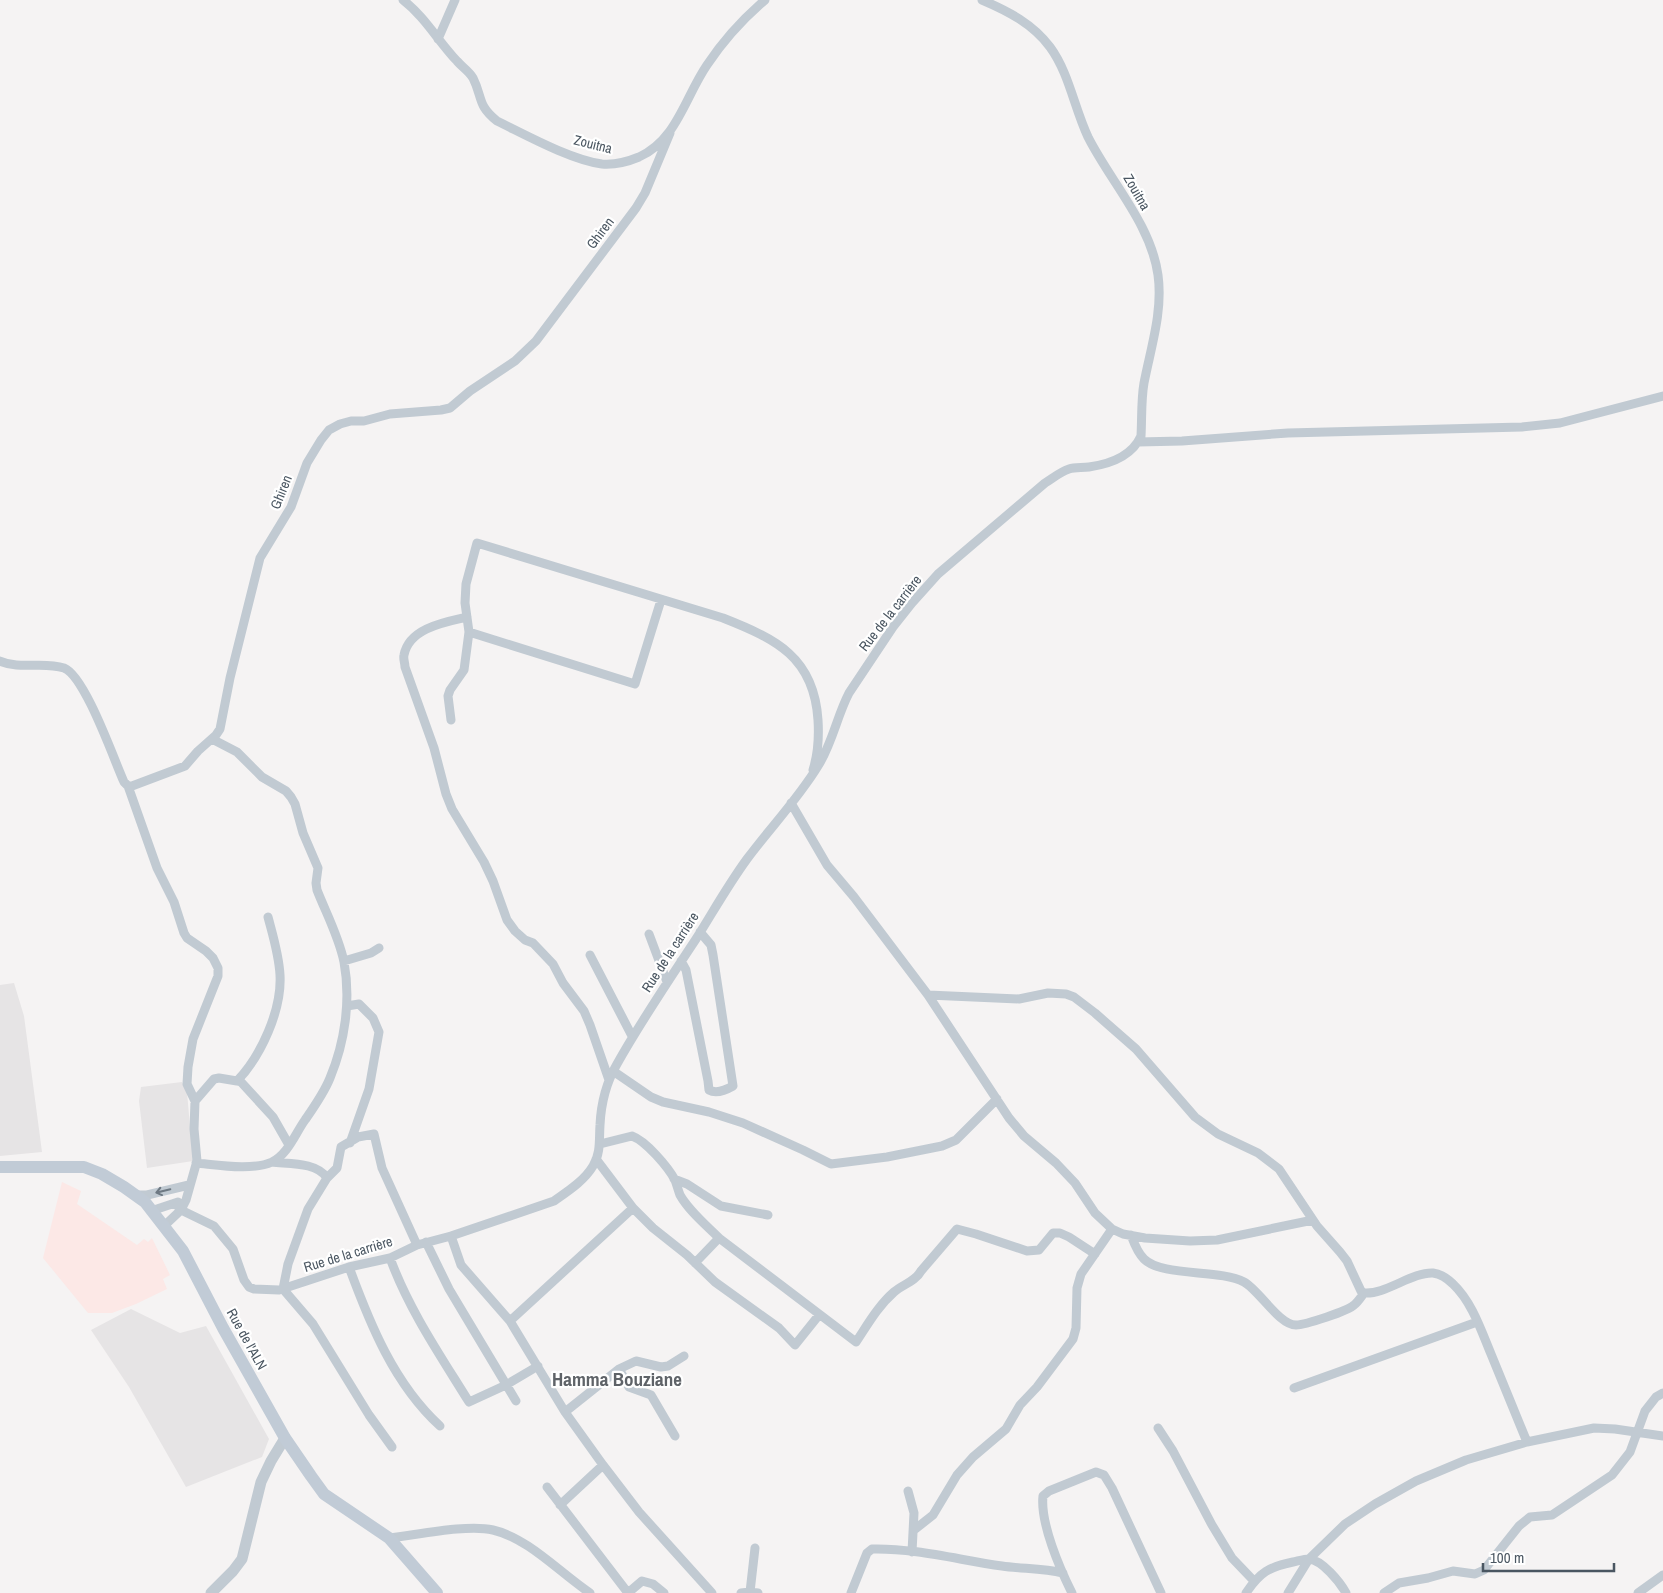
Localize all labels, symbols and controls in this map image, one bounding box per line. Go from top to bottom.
street label: Zouitna [572,131,615,158]
street label: Zouitna [1119,171,1155,214]
street label: Ghiren [582,214,618,252]
street label: Ghiren [266,472,296,512]
street label: Rue de la carrière [855,571,925,655]
street label: Rue de la carrière [637,909,703,995]
one-way arrow [155,1187,171,1196]
street label: Rue de la carrière [301,1232,395,1276]
street label: Rue de l'ALN [223,1305,271,1373]
district label: Hamma Bouziane [552,1366,682,1392]
scale bar [1483,1540,1614,1572]
text: 100 m [1490,1547,1524,1568]

